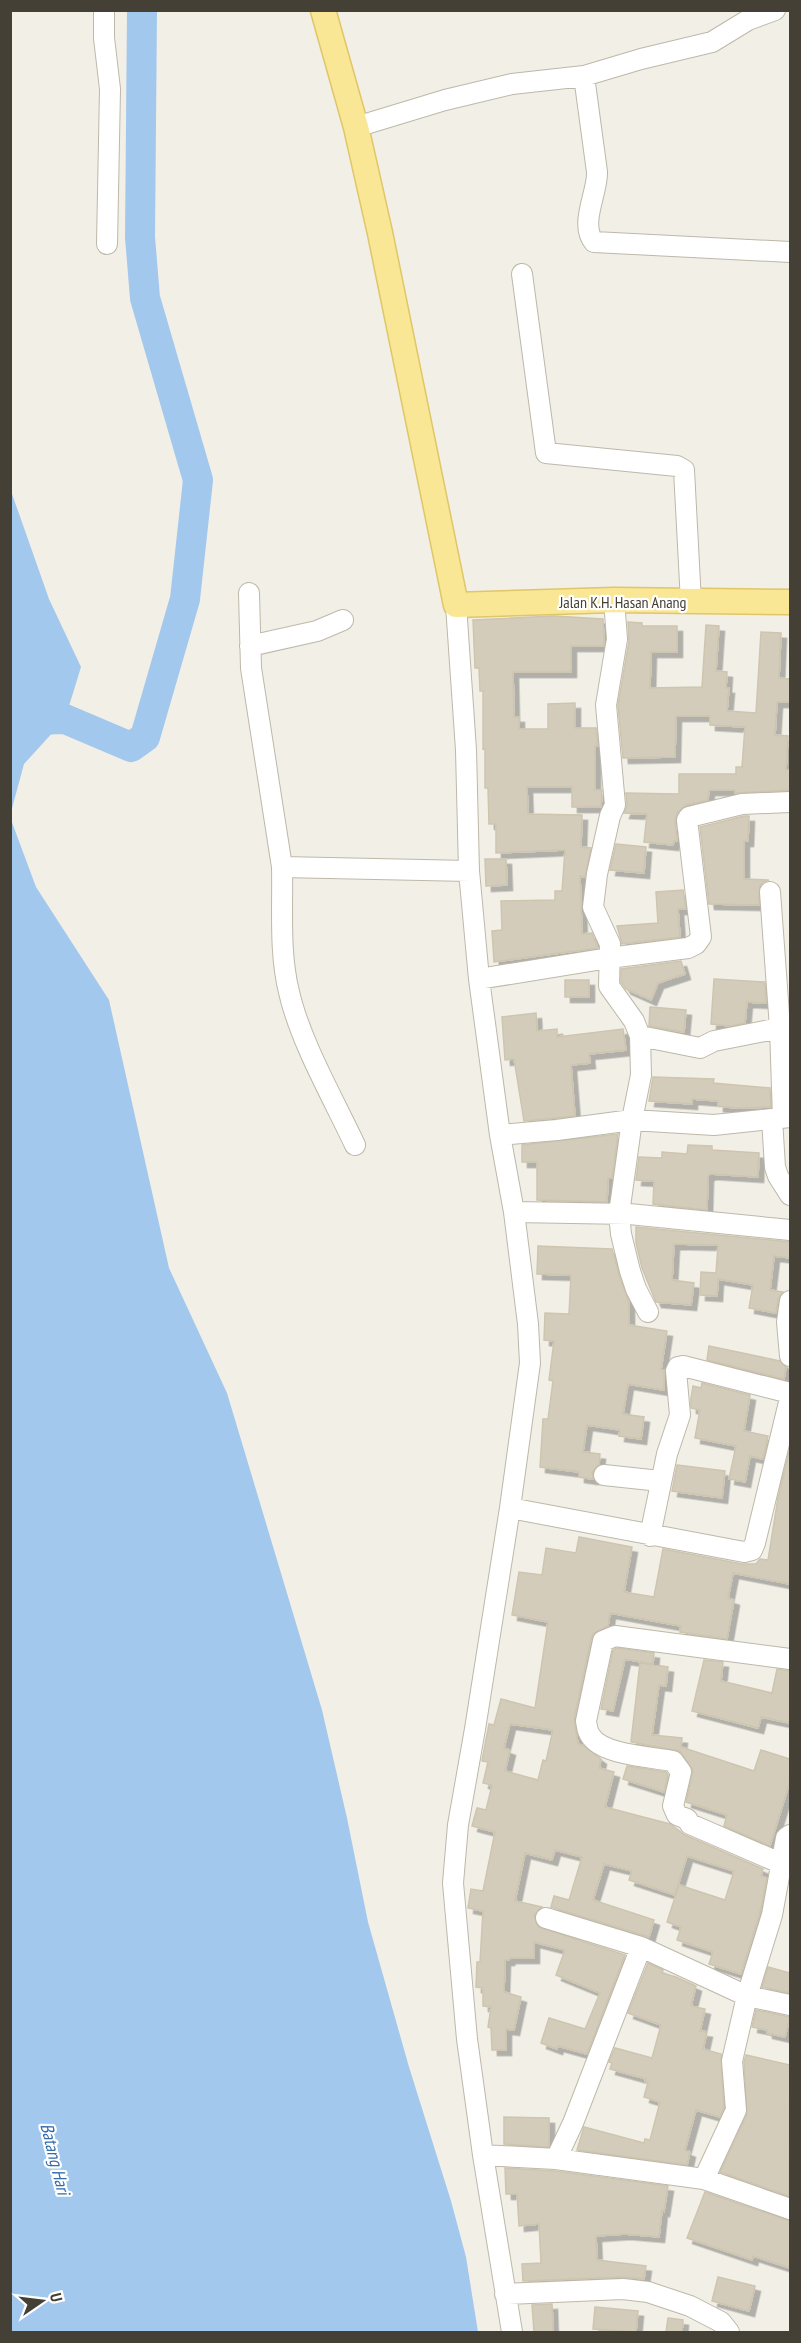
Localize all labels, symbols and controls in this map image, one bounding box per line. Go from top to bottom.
street label: Jalan K.H. Hasan Anang [559,592,687,612]
water label: Batang Hari [35,2121,76,2199]
north arrow [12,2271,72,2331]
text: U [46,2291,67,2304]

